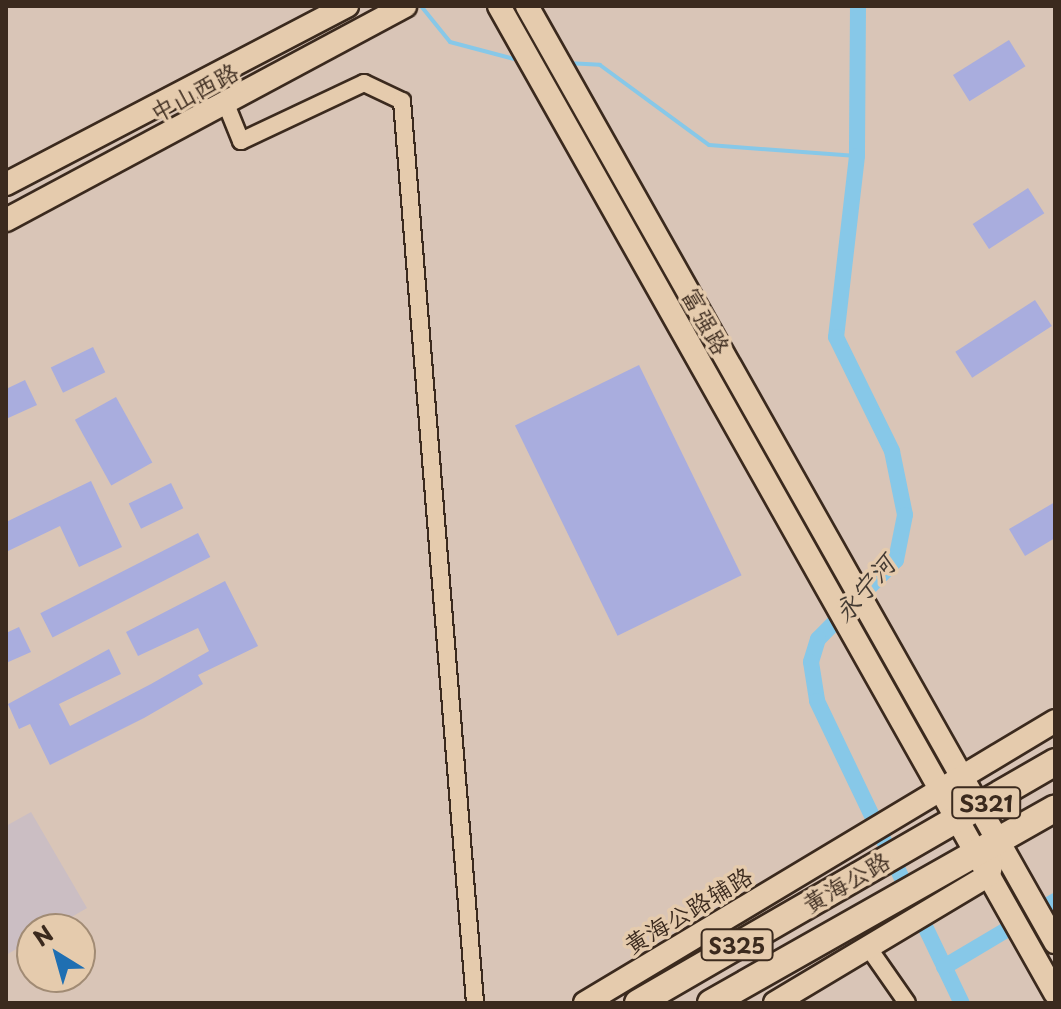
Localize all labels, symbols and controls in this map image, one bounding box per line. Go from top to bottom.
street label: 中山西路 [145,57,243,127]
street label: 富强路 [676,283,736,359]
water label: 永宁河 [827,548,901,628]
road number: S321 [950,785,1022,821]
street label: 黄海公路 [797,846,895,918]
street label: 黄海公路辅路 [619,861,757,959]
north arrow [16,913,96,993]
text: N [26,917,59,953]
road number: S325 [699,927,775,963]

